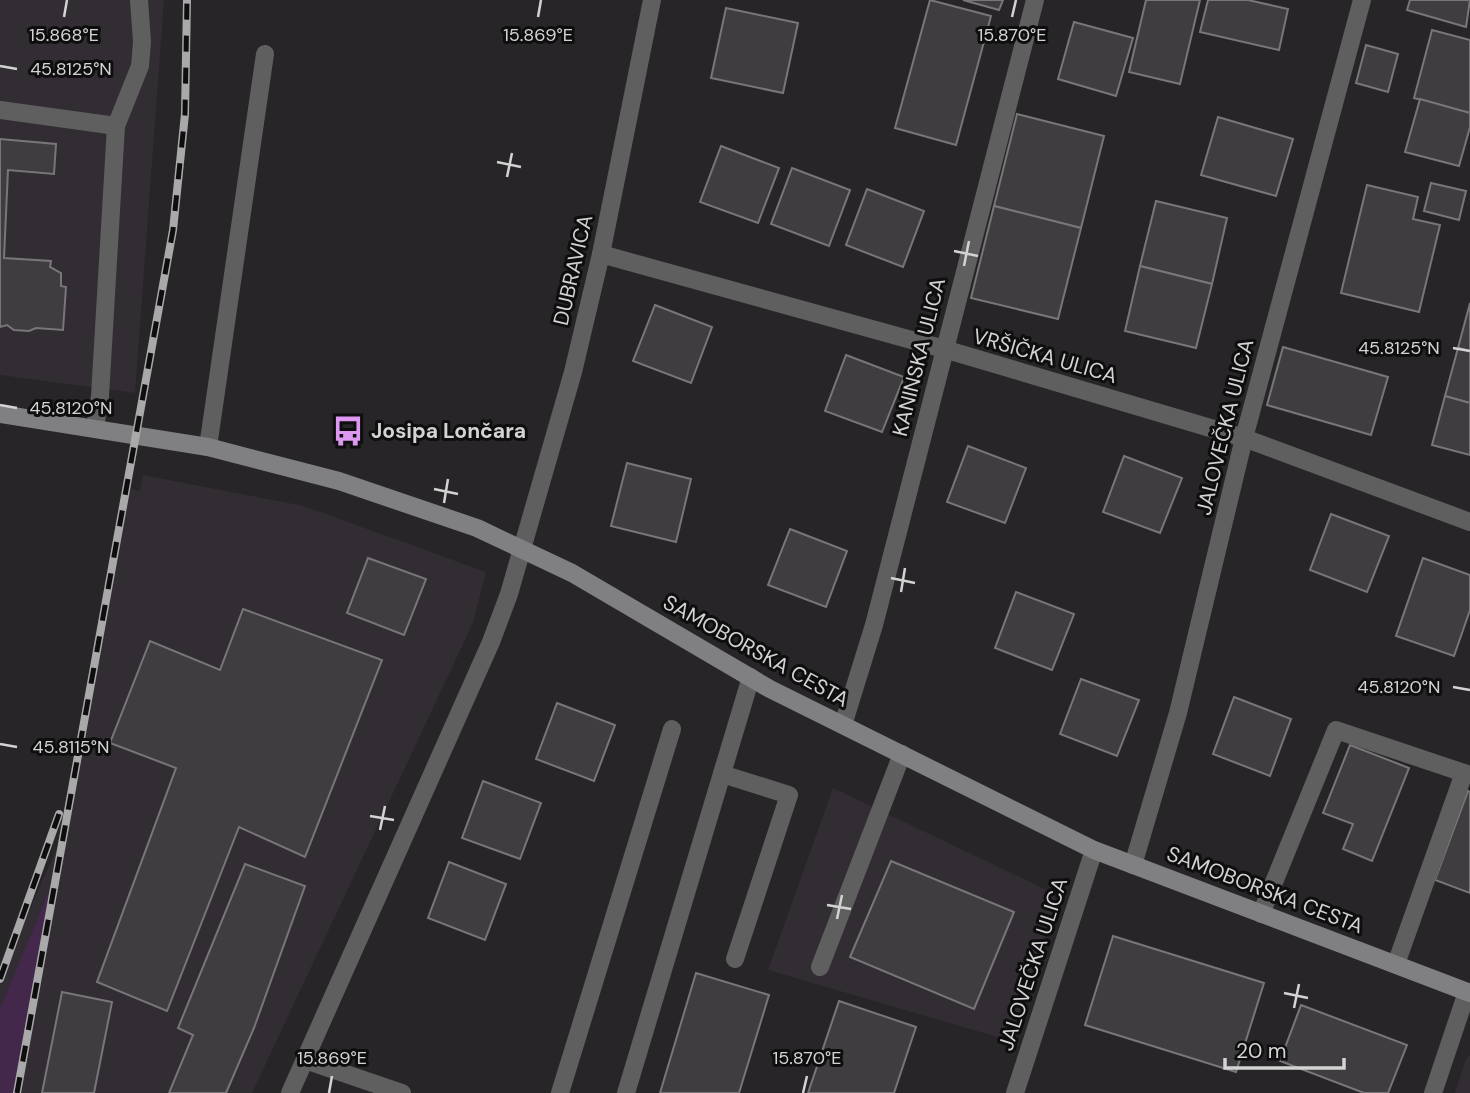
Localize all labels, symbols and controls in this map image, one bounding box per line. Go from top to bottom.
text: 15.868°E [29,23,99,47]
text: 15.869°E [503,23,573,47]
text: 15.870°E [978,23,1046,47]
text: 45.8125°N [30,57,112,81]
street label: DUBRAVICA [547,212,599,328]
street label: KANINSKA ULICA [886,275,952,439]
street label: VRŠIČKA ULICA [970,322,1120,390]
street label: JALOVEČKA ULICA [1190,336,1260,518]
text: 45.8125°N [1358,336,1440,360]
text: 45.8120°N [30,396,112,420]
bus stop icon: Josipa Lončara [331,414,365,448]
place label: Josipa Lončara [371,417,526,445]
street label: SAMOBORSKA CESTA [658,588,854,714]
text: 45.8120°N [1358,675,1440,699]
text: 45.8115°N [33,735,109,759]
street label: SAMOBORSKA CESTA [1163,840,1367,940]
street label: JALOVEČKA ULICA [992,874,1074,1054]
scale bar [1225,1026,1344,1070]
text: 20 m [1236,1037,1287,1065]
text: 15.869°E [297,1046,367,1070]
text: 15.870°E [773,1046,841,1070]

